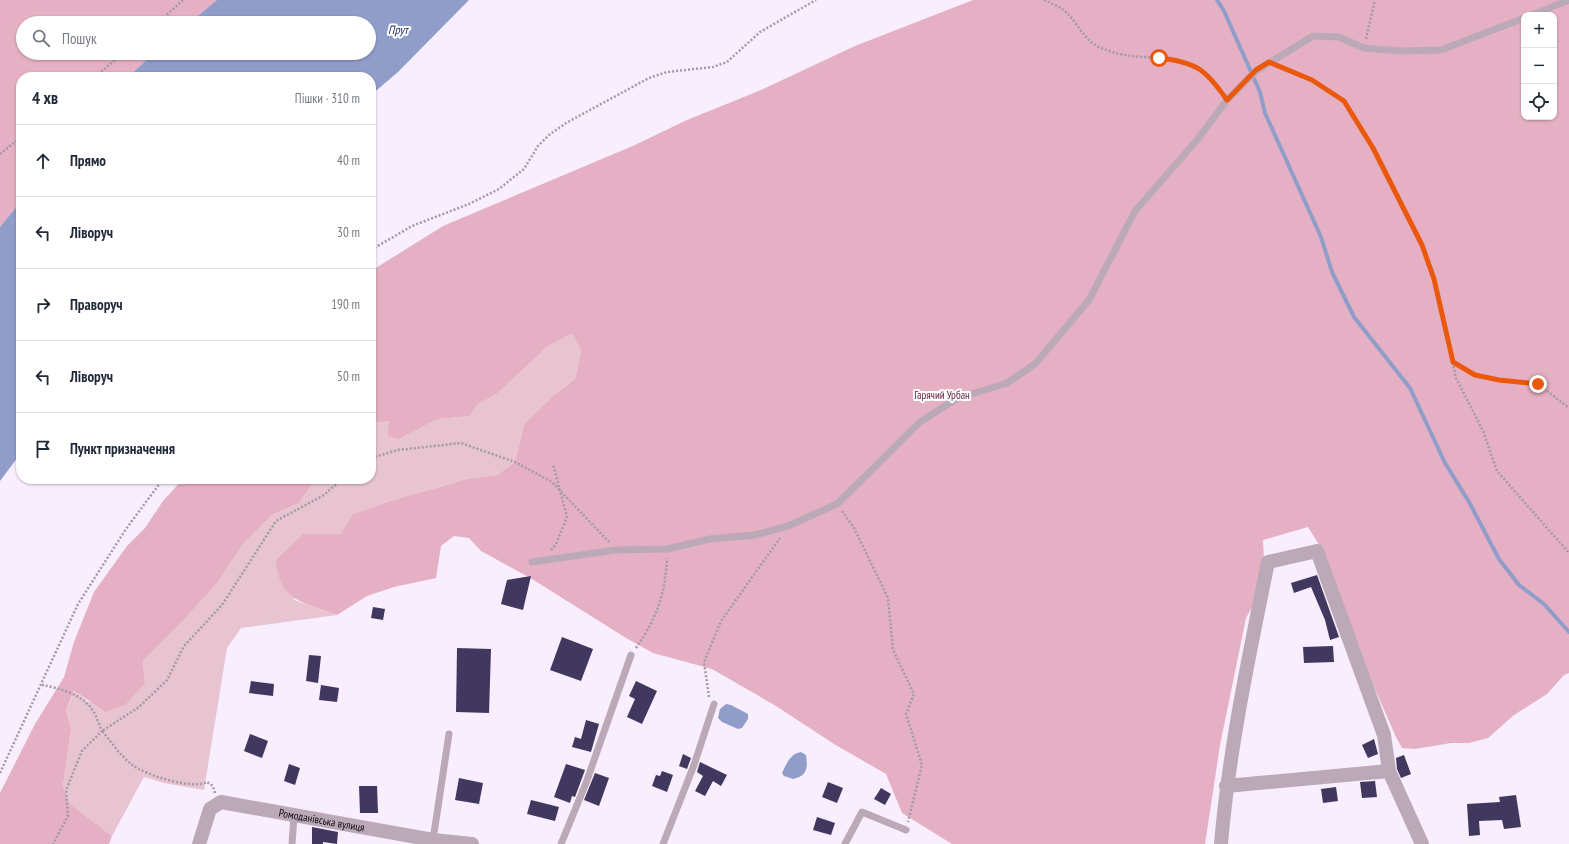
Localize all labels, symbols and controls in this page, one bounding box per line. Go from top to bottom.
map controls [1521,12,1557,120]
button: + [1521,12,1557,48]
search box [16,16,376,60]
water label: Прут [388,22,410,37]
icon: search [30,27,52,49]
text: Пошук [62,29,97,48]
button: − [1521,48,1557,84]
route start [1150,49,1168,67]
button: locate [1521,84,1557,120]
text: 4 хв [32,87,58,109]
text: Пішки · 310 m [295,90,360,107]
icon: ahead [32,150,54,172]
text: Прямо [70,151,106,170]
text: 40 m [337,152,360,169]
icon: left [32,222,54,244]
text: Ліворуч [70,223,113,242]
text: 30 m [337,224,360,241]
icon: right [32,294,54,316]
text: Праворуч [70,295,123,314]
text: 190 m [331,296,360,313]
icon: left [32,366,54,388]
text: Ліворуч [70,367,113,386]
text: 50 m [337,368,360,385]
route end [1529,375,1547,393]
park label: Гарячий Урбан [914,388,970,402]
icon: arrive [32,438,54,460]
text: Пункт призначення [70,439,175,458]
street label: Ромоданівська вулиця [278,805,366,835]

